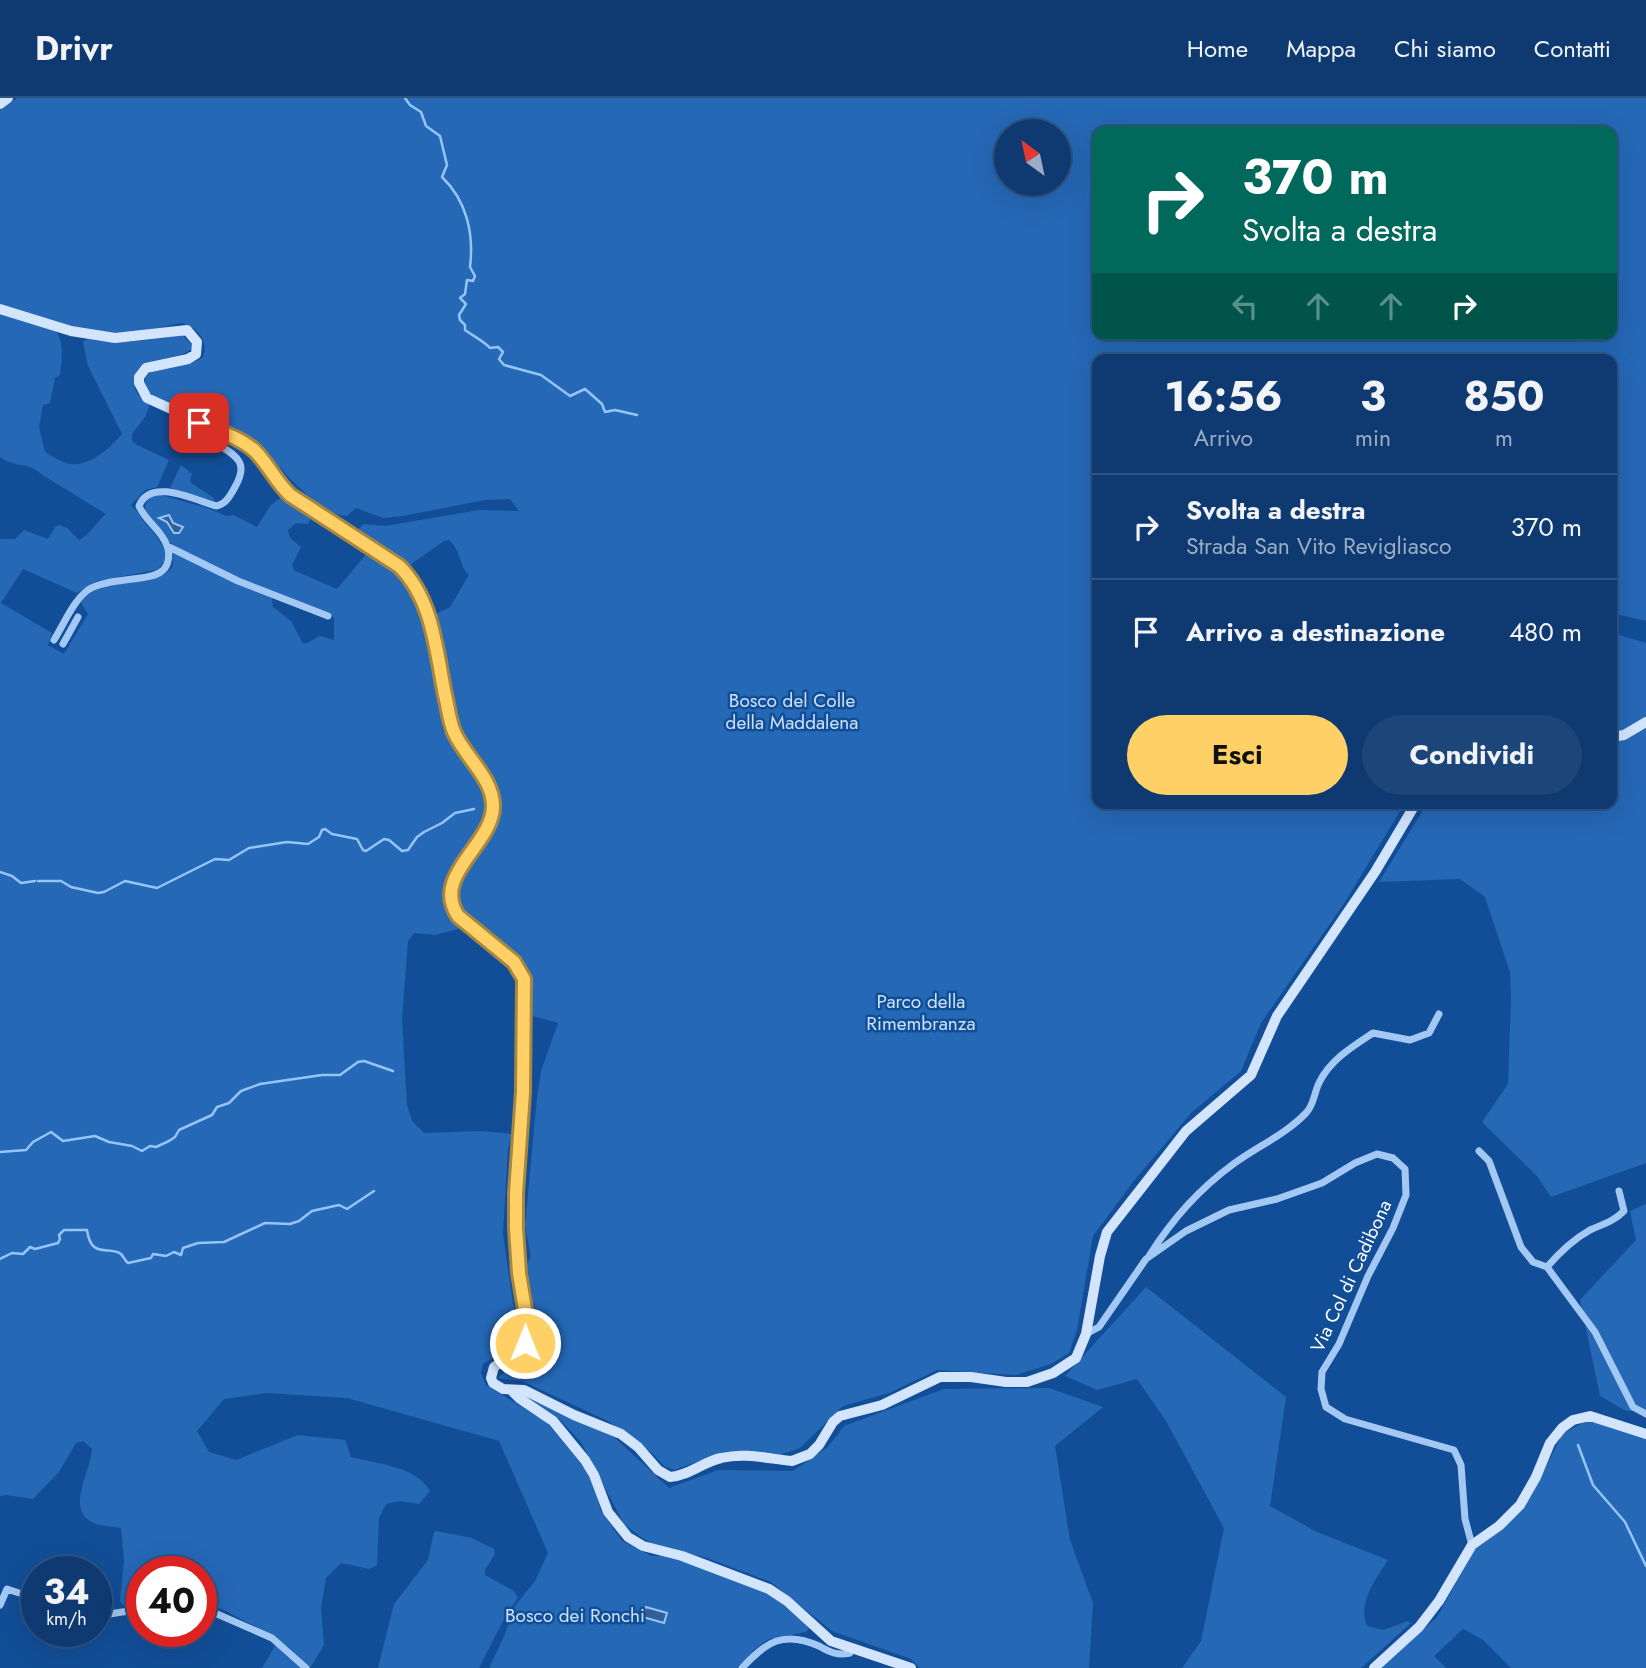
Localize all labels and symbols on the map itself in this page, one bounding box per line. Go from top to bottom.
north arrow [994,119,1071,196]
pin [169,393,229,453]
park label: Bosco del Colle della Maddalena [726,687,858,736]
park label: Parco della Rimembranza [866,988,976,1037]
street label: Via Col di Cadibona [1304,1195,1398,1357]
position arrow [488,1306,562,1380]
speed limit sign: 40 [126,1556,217,1647]
park label: Bosco dei Ronchi [505,1602,645,1629]

